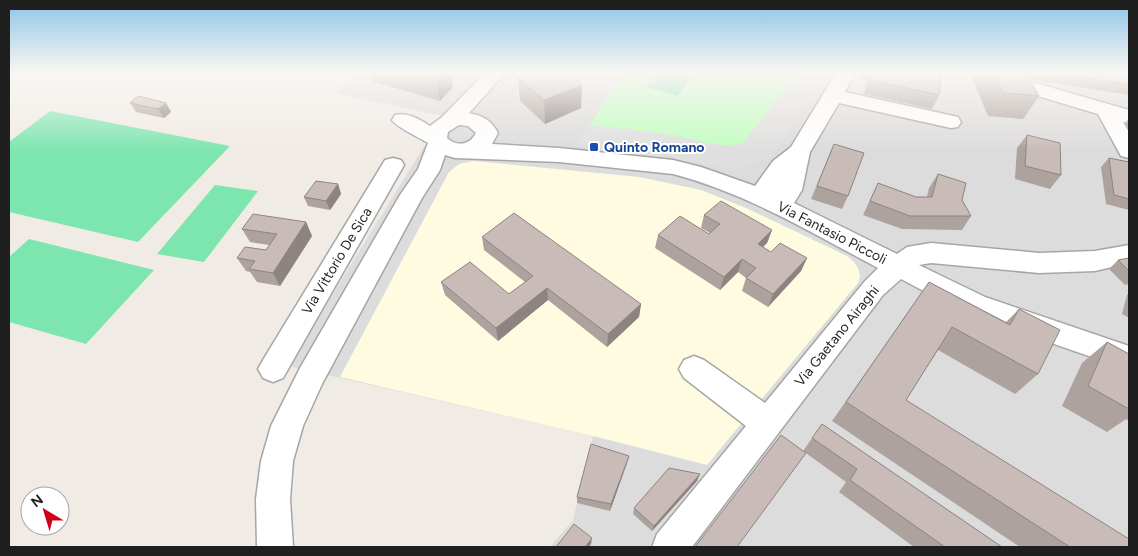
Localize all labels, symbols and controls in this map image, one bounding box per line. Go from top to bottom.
place label: Quinto Romano [604,139,705,156]
marker: Quinto Romano [588,141,600,153]
street label: Via Fantasio Piccoli [774,198,890,268]
street label: Via Vittorio De Sica [298,204,376,318]
street label: Via Gaetano Airaghi [791,282,883,390]
north arrow [20,486,70,536]
text: N [28,491,47,511]

